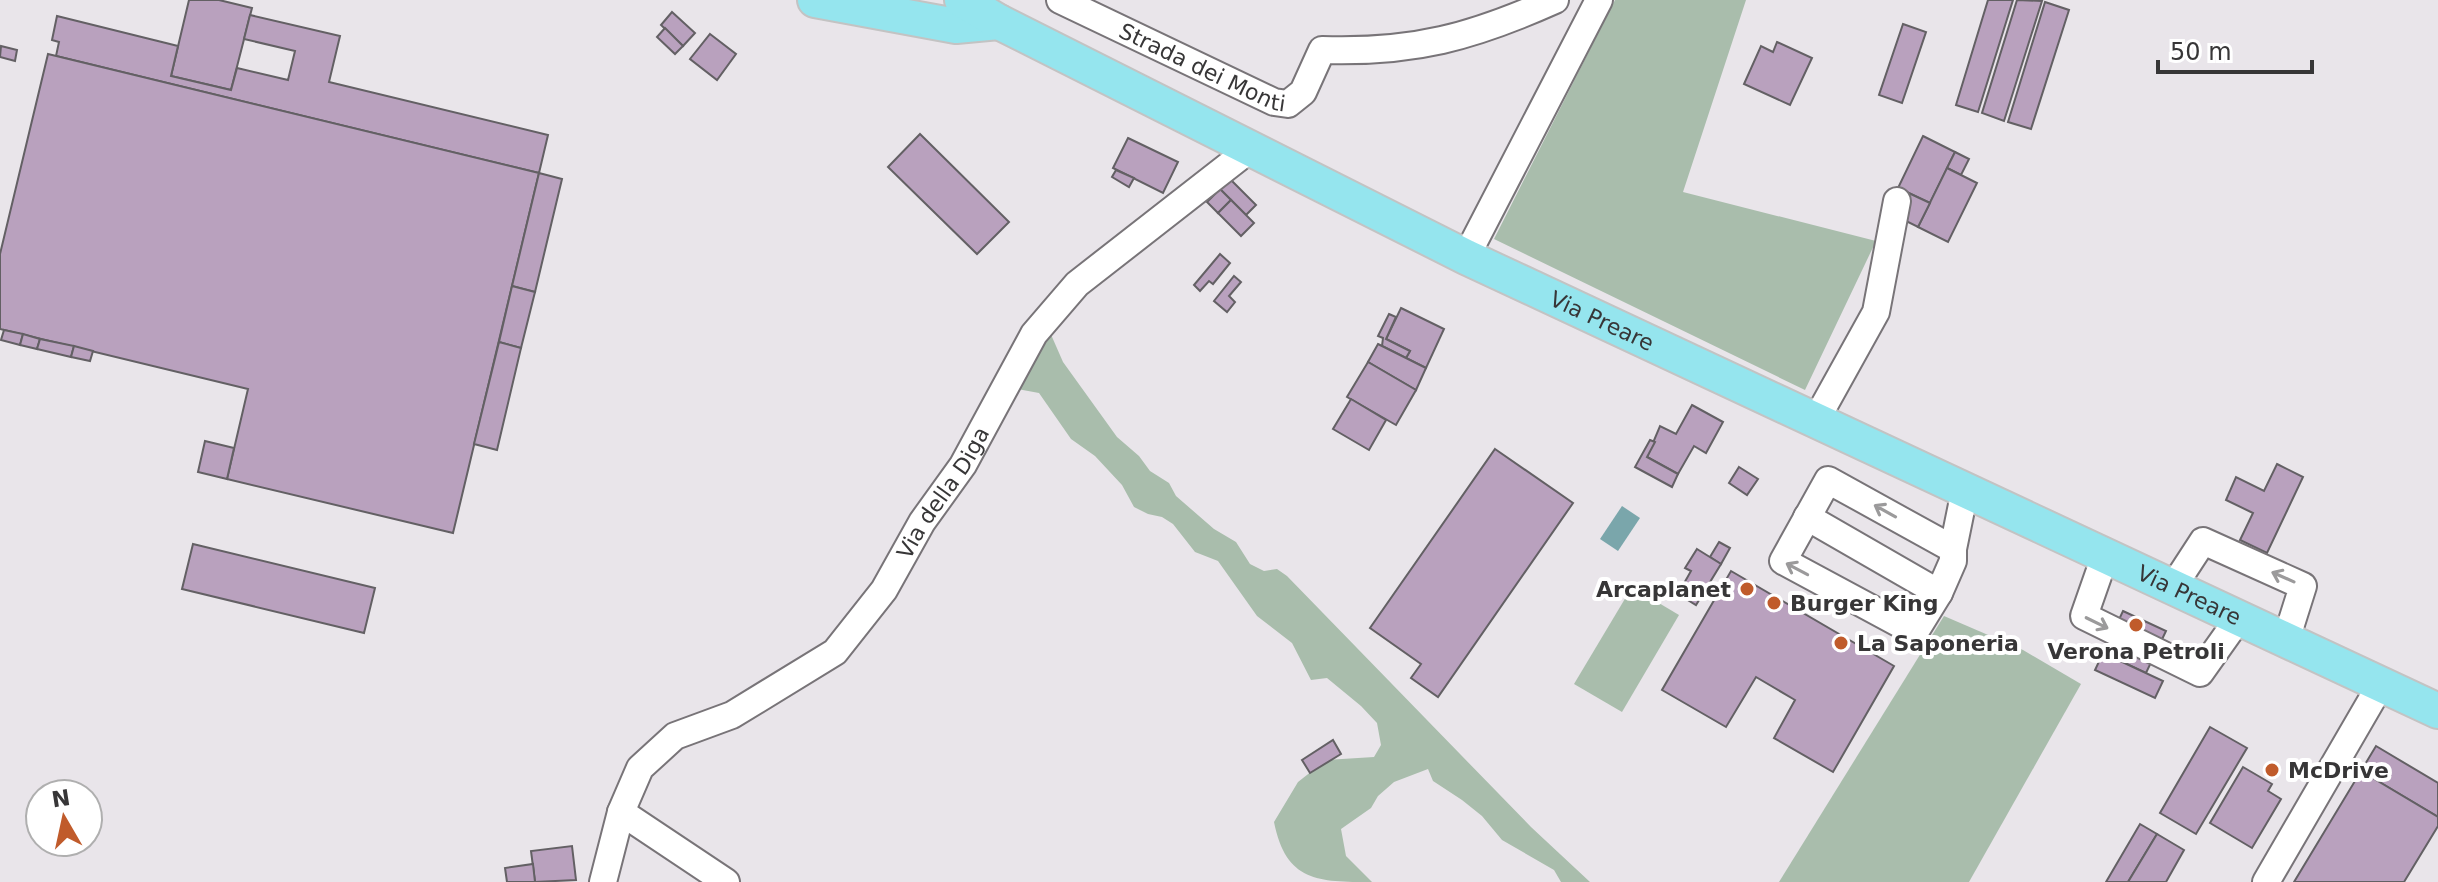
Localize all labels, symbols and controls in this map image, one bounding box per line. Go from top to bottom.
street label: Strada dei Monti [1115,18,1287,116]
scale bar [2158,24,2312,74]
text: 50 m [2170,38,2232,66]
street label: Via Preare [1546,286,1658,356]
street label: Via della Diga [892,422,994,563]
one-way arrow [1874,503,1897,519]
one-way arrow [1786,560,1810,576]
street label: Via Preare [2133,560,2245,630]
one-way arrow [2271,569,2296,584]
place label: Arcaplanet [1596,577,1731,602]
marker: Arcaplanet [1738,580,1756,598]
place label: Burger King [1790,591,1938,616]
marker: Burger King [1765,594,1783,612]
one-way arrow [2085,615,2109,631]
marker: Verona Petroli [2127,616,2145,634]
place label: La Saponeria [1857,631,2019,656]
marker: La Saponeria [1832,634,1850,652]
place label: Verona Petroli [2047,639,2225,664]
place label: McDrive [2288,758,2389,783]
marker: McDrive [2263,761,2281,779]
north arrow [24,778,104,858]
text: N [50,785,72,813]

